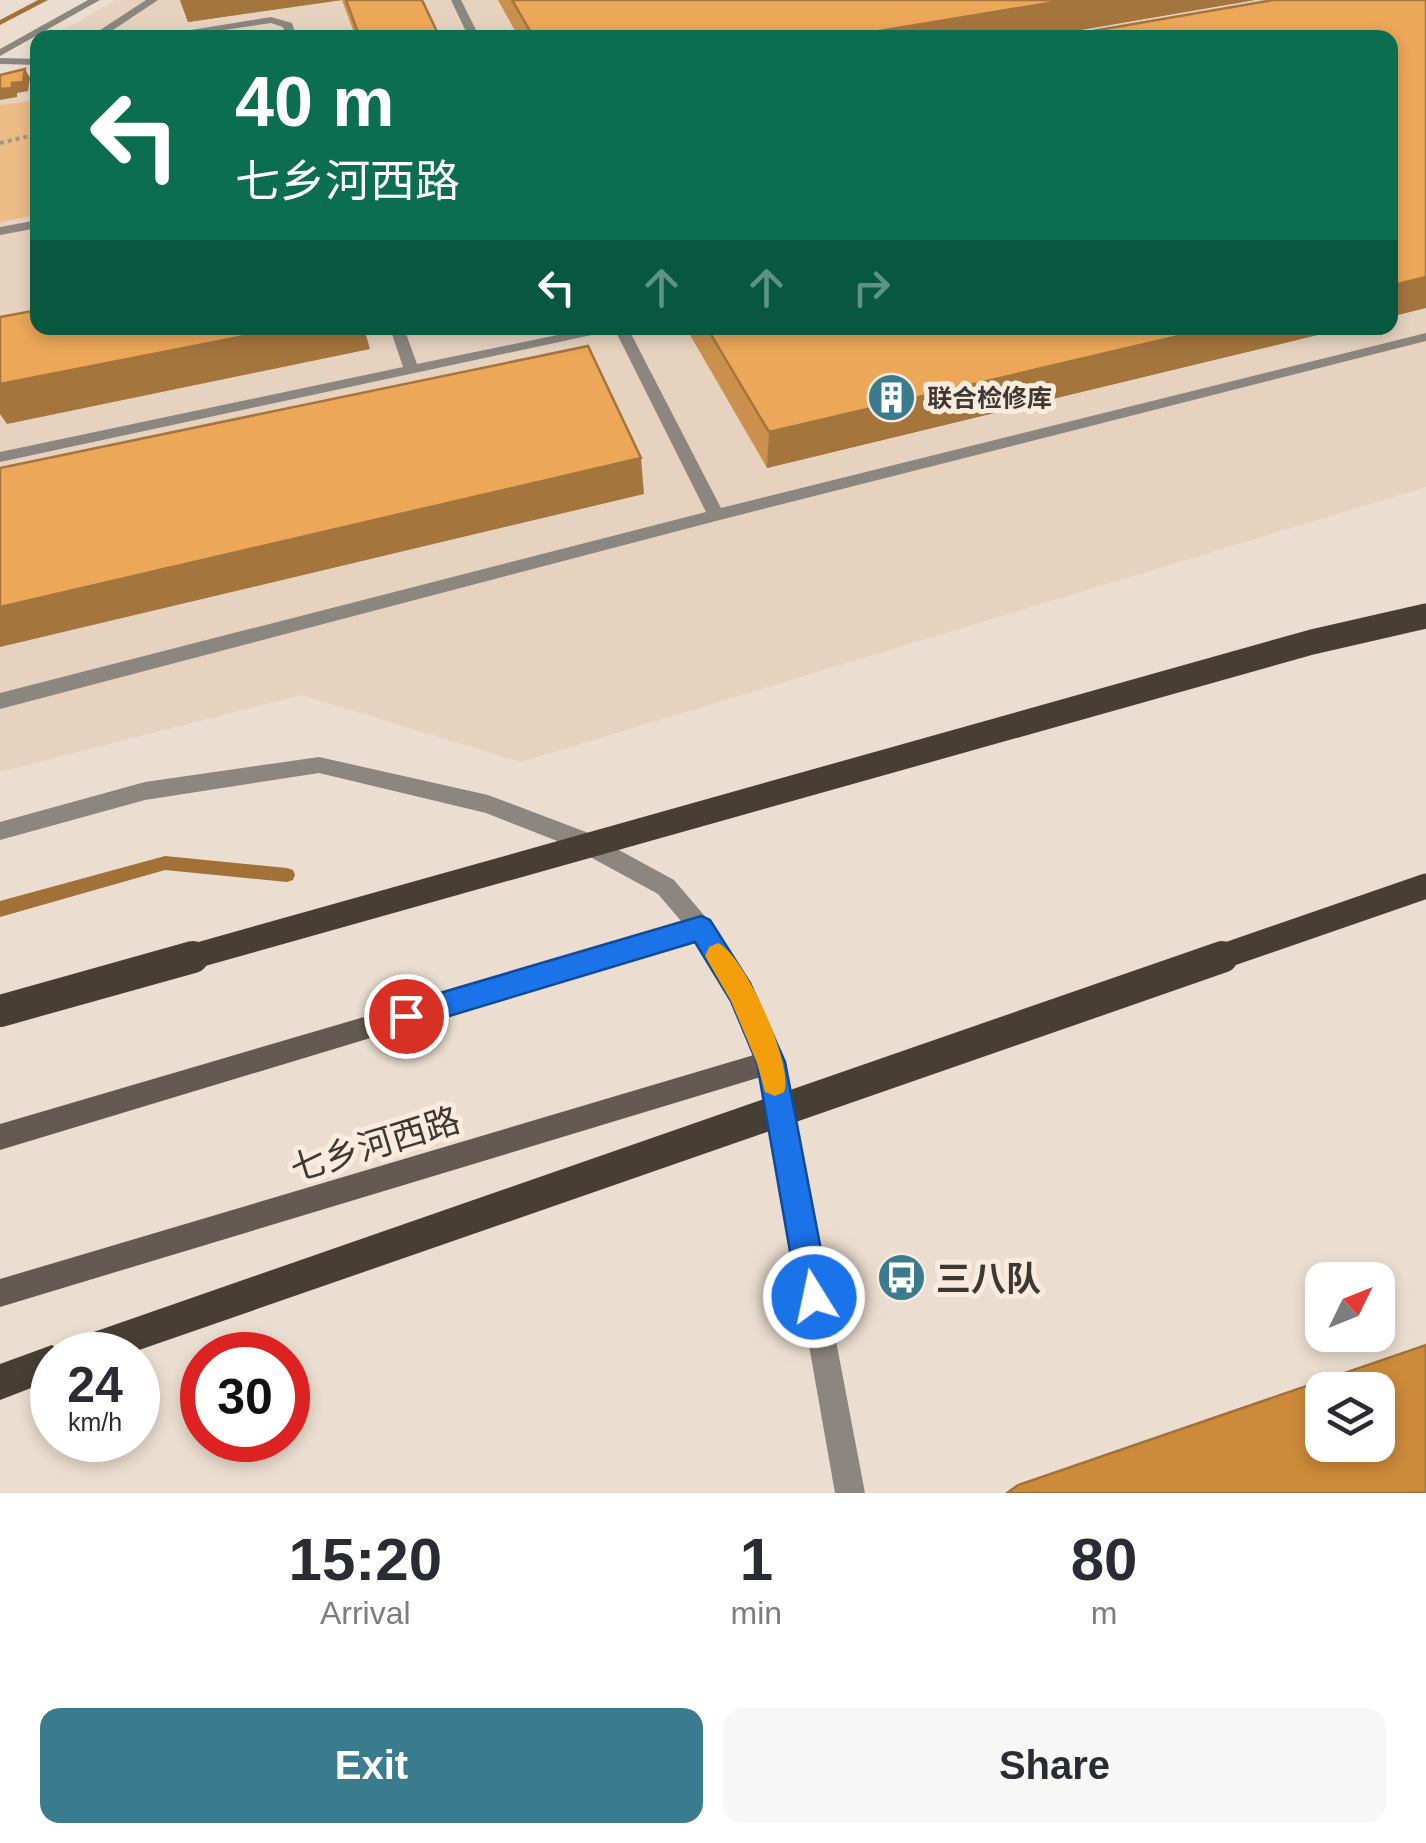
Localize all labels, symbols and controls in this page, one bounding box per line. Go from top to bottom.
text: 40 m [235,63,395,141]
icon: left [70,70,200,200]
text: 七乡河西路 [235,156,460,207]
icon: left [529,260,584,315]
icon: ahead [634,260,689,315]
icon: ahead [739,260,794,315]
icon: right [844,260,899,315]
building icon: 联合检修库 [866,372,918,424]
place label: 联合检修库 [927,384,1052,412]
pin [364,974,449,1059]
icon: arrive [379,989,434,1044]
street label: 七乡河西路 [286,1100,464,1188]
position arrow [762,1245,866,1349]
bus stop icon: 三八队 [875,1252,927,1304]
place label: 三八队 [936,1259,1041,1298]
north arrow [1305,1262,1395,1352]
map controls [1305,1262,1395,1462]
speed limit sign: 30 [180,1332,310,1462]
text: 24 [67,1357,123,1413]
button: layers [1305,1372,1395,1462]
text: km/h [68,1408,122,1436]
text: 15:20 [289,1526,442,1593]
text: 1 [740,1526,773,1593]
text: 80 [1071,1526,1137,1593]
text: Arrival [320,1595,411,1631]
text: min [731,1595,782,1631]
text: m [1091,1595,1117,1631]
button: Exit [40,1708,703,1823]
button: Share [723,1708,1386,1823]

